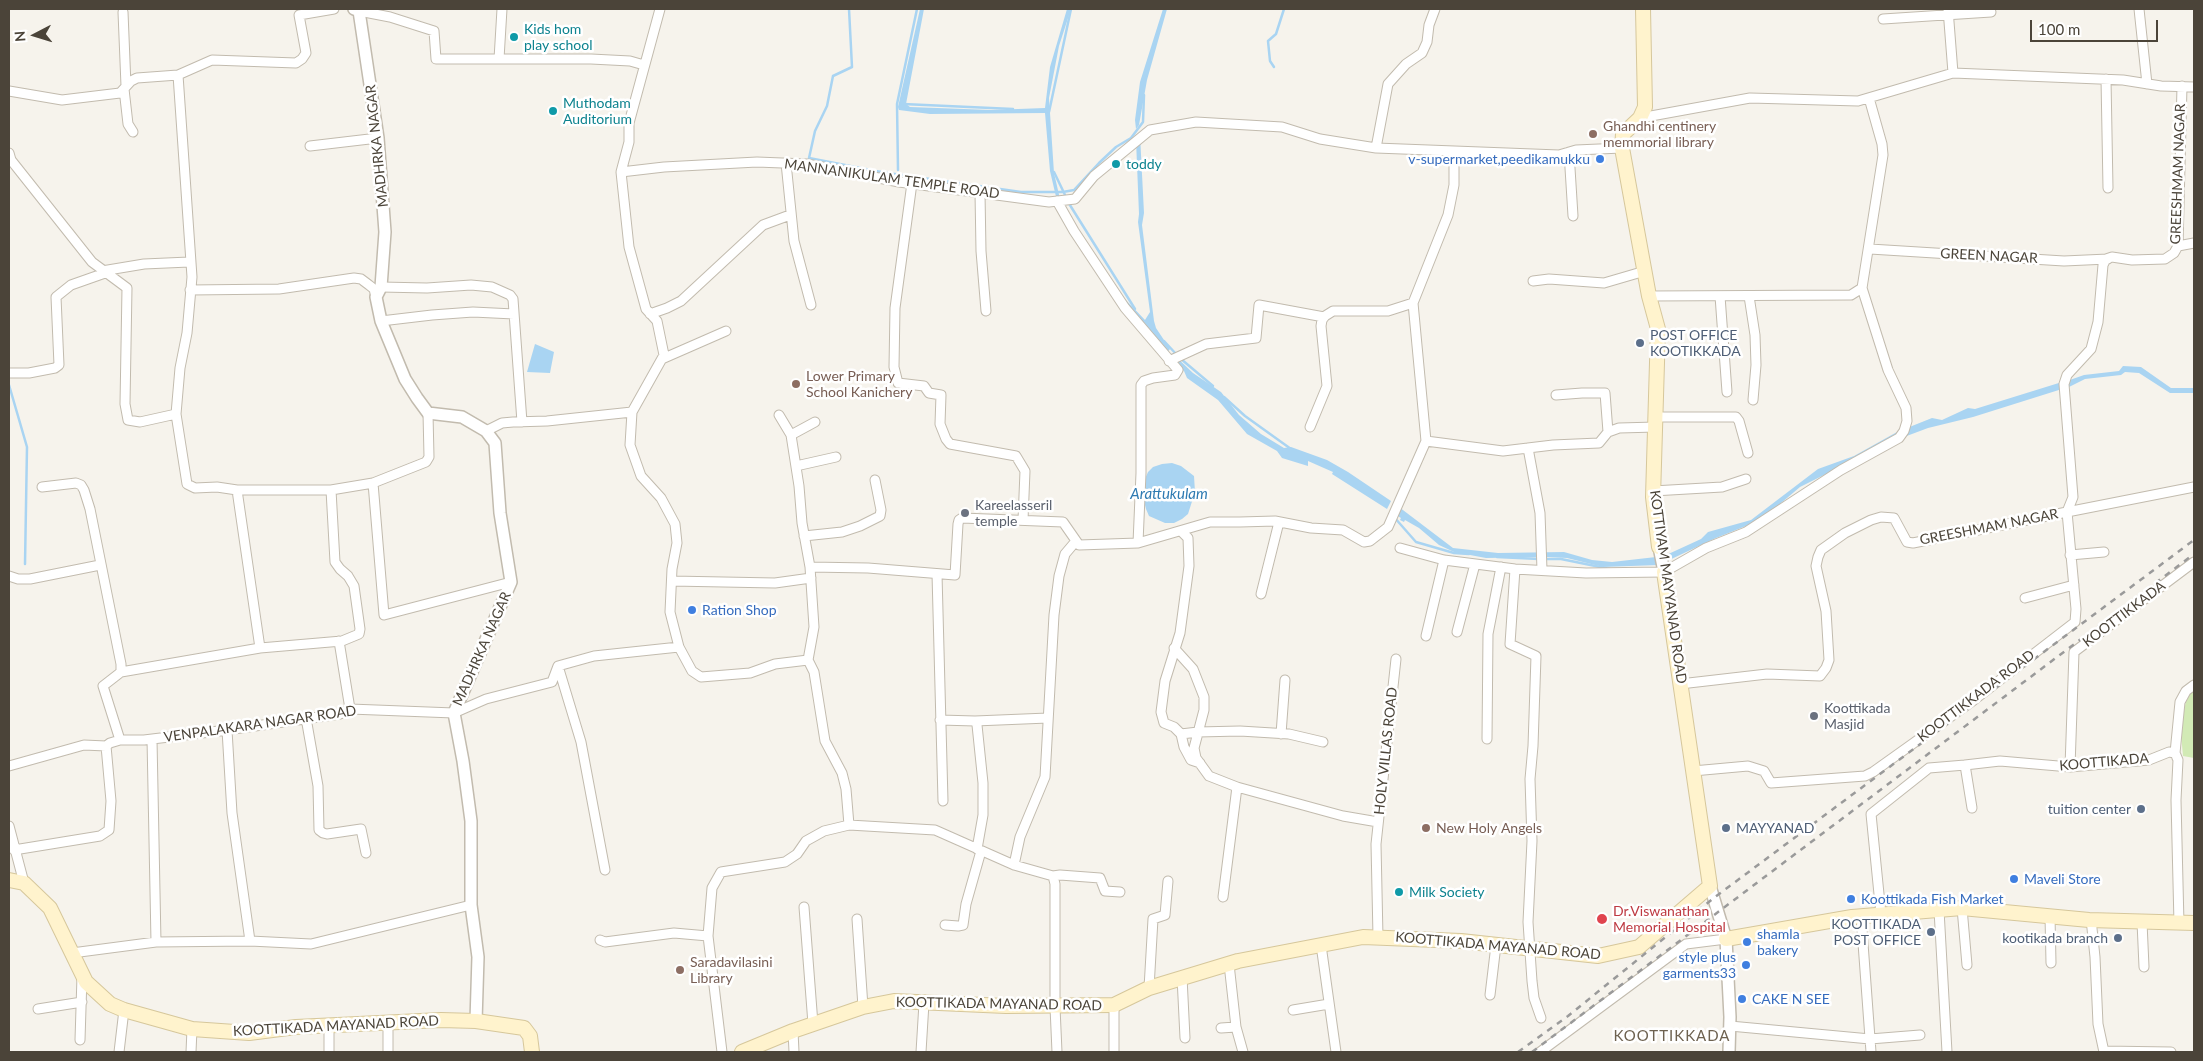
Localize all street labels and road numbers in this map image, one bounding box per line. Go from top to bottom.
street label: MADHRKA NAGAR [362,84,392,208]
street label: GREESHMAM NAGAR [2167,103,2189,245]
street label: MANNANIKULAM TEMPLE ROAD [783,156,1001,202]
street label: GREEN NAGAR [1940,245,2038,267]
street label: KOTTIYAM MAYYANAD ROAD [1646,489,1690,685]
street label: GREESHMAM NAGAR [1918,505,2060,549]
street label: KOOTTIKKADA [2079,578,2169,650]
street label: MADHRKA NAGAR [449,589,515,709]
street label: KOOTTIKKADA ROAD [1914,646,2038,746]
street label: HOLY VILLAS ROAD [1371,686,1401,816]
street label: VENPALAKARA NAGAR ROAD [163,702,357,746]
street label: KOOTTIKADA [2059,750,2149,774]
street label: KOOTTIKADA MAYANAD ROAD [1395,929,1601,963]
street label: KOOTTIKADA MAYANAD ROAD [896,994,1102,1014]
street label: KOOTTIKADA MAYANAD ROAD [233,1012,439,1040]

